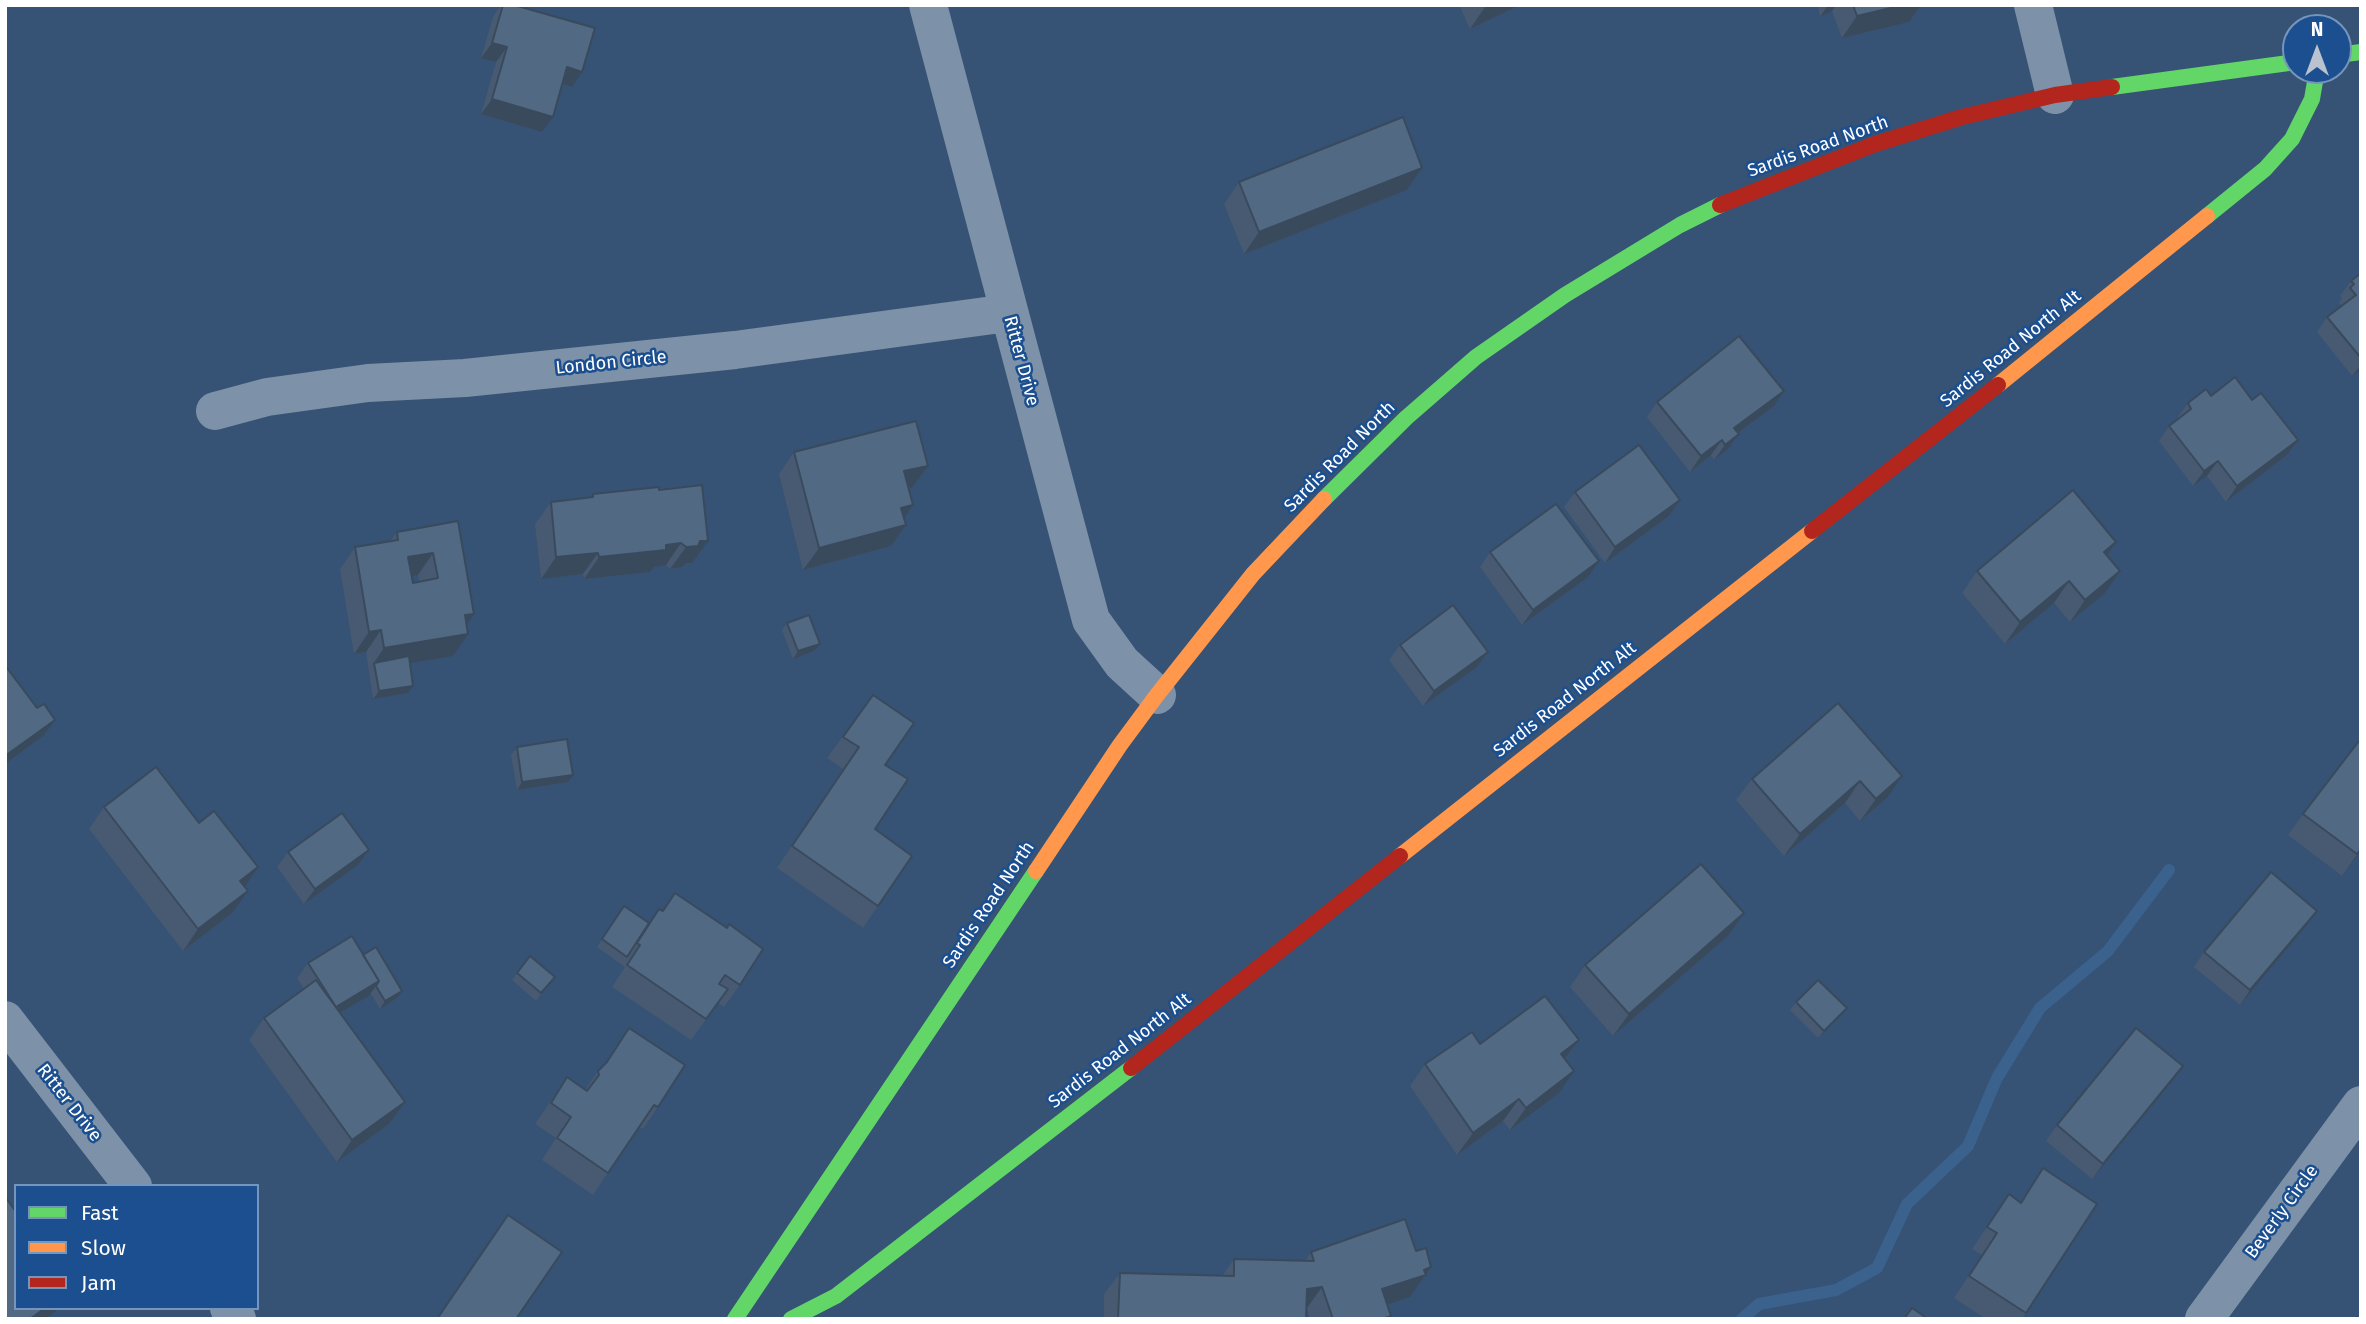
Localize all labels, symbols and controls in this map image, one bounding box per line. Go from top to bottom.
north arrow [2282,14,2352,84]
text: N [2311,18,2323,41]
street label: Sardis Road North [1745,112,1891,182]
street label: Sardis Road North Alt [1936,286,2086,412]
street label: Ritter Drive [999,314,1043,408]
street label: London Circle [555,346,667,380]
street label: Sardis Road North [1280,397,1400,517]
street label: Sardis Road North Alt [1489,638,1641,762]
street label: Sardis Road North [939,838,1039,972]
street label: Sardis Road North Alt [1044,989,1196,1113]
street label: Ritter Drive [32,1060,106,1146]
street label: Beverly Circle [2241,1161,2323,1263]
legend [14,1184,259,1310]
text: Fast [81,1200,119,1226]
text: Slow [81,1235,126,1261]
text: Jam [81,1270,117,1296]

